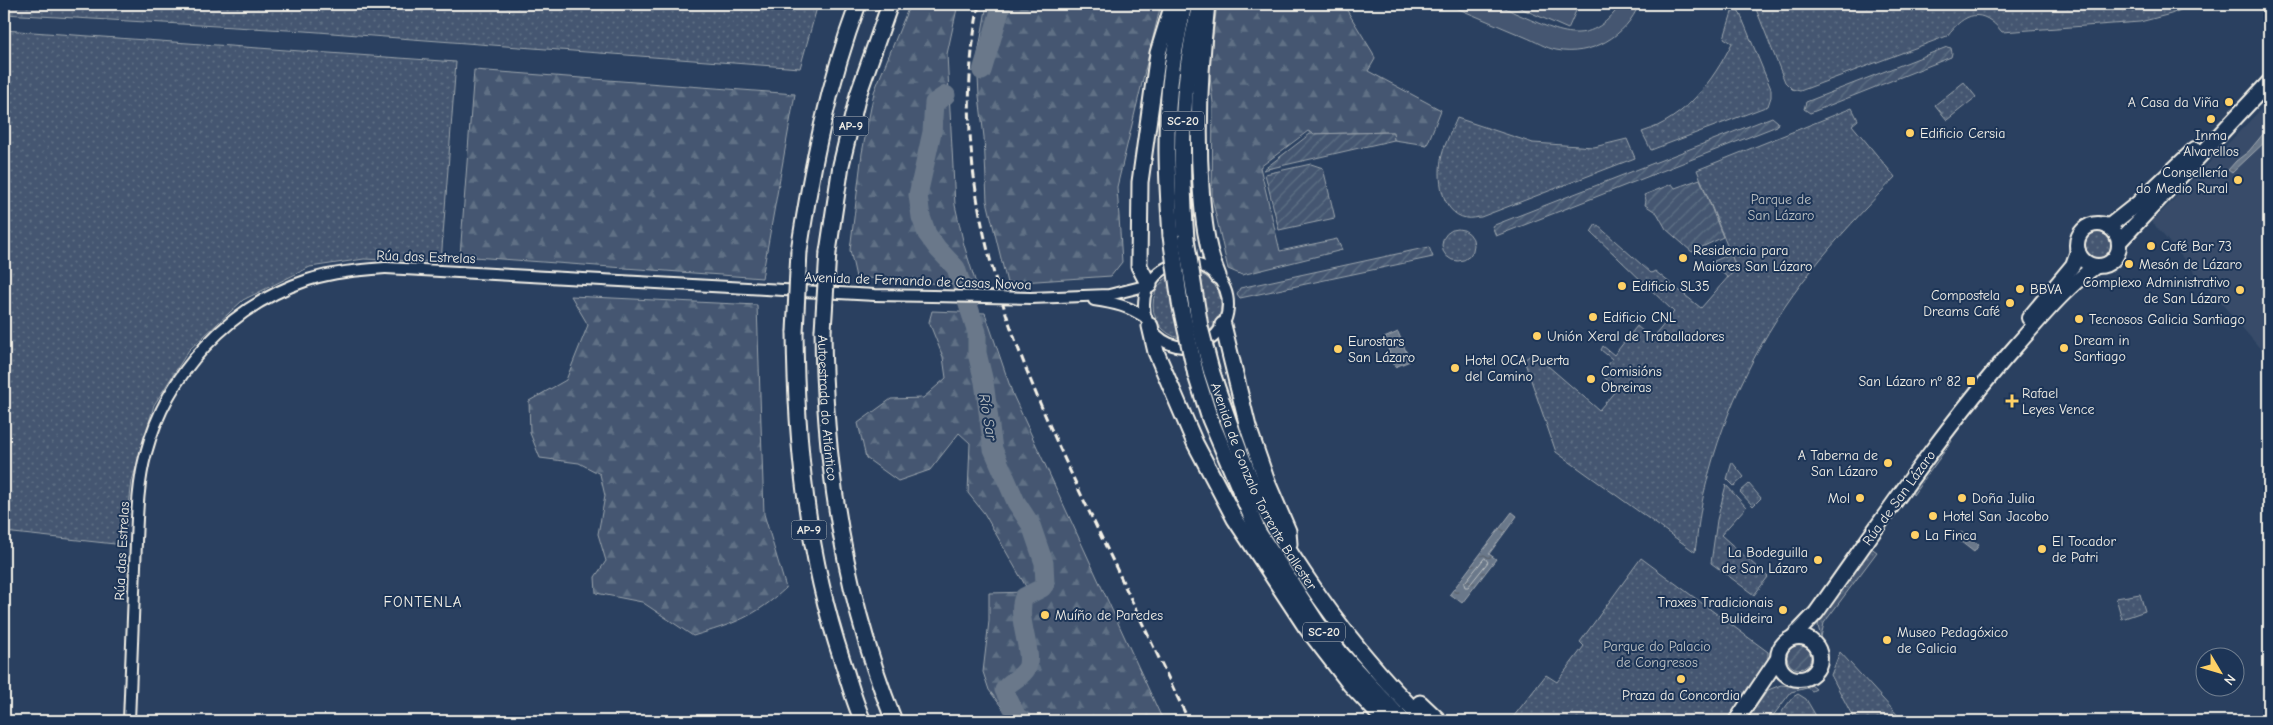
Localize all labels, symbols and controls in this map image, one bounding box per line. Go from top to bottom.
place label: A Casa da Viña [2128,94,2219,111]
marker: A Casa da Viña [2223,96,2235,108]
road number: SC-20 [1162,112,1204,130]
marker: Inma Alvarellos [2205,113,2217,125]
road number: AP-9 [834,116,868,136]
place label: Edificio Cersia [1920,125,2006,142]
marker: Edificio Cersia [1904,127,1916,139]
place label: Inma Alvarellos [2183,127,2239,160]
place label: Consellería do Medio Rural [2136,164,2228,197]
marker: Consellería do Medio Rural [2232,174,2244,186]
park label: Parque de San Lázaro [1747,191,1815,224]
place label: Café Bar 73 [2161,238,2232,255]
marker: Café Bar 73 [2145,240,2157,252]
place label: Residencia para Maiores San Lázaro [1693,242,1812,275]
street label: Rúa das Estrelas [376,247,476,267]
marker: Residencia para Maiores San Lázaro [1677,252,1689,264]
place label: Mesón de Lázaro [2139,256,2242,273]
marker: Mesón de Lázaro [2123,258,2135,270]
street label: Avenida de Fernando de Casas Novoa [804,269,1032,293]
place label: Complexo Administrativo de San Lázaro [2083,274,2230,307]
place label: Edificio SL35 [1632,278,1710,295]
marker: Edificio SL35 [1616,280,1628,292]
place label: BBVA [2030,281,2062,298]
marker: BBVA [2014,283,2026,295]
marker: Complexo Administrativo de San Lázaro [2234,284,2246,296]
place label: Compostela Dreams Café [1923,287,2000,320]
marker: Compostela Dreams Café [2004,297,2016,309]
place label: Edificio CNL [1603,309,1676,326]
marker: Edificio CNL [1587,311,1599,323]
place label: Tecnosos Galicia Santiago [2089,311,2245,328]
marker: Tecnosos Galicia Santiago [2073,313,2085,325]
place label: Unión Xeral de Traballadores [1547,328,1724,345]
marker: Unión Xeral de Traballadores [1531,330,1543,342]
place label: Dream in Santiago [2074,332,2130,365]
place label: Eurostars San Lázaro [1348,333,1415,366]
street label: Autoestrada do Atlántico [815,335,841,482]
marker: Dream in Santiago [2058,342,2070,354]
marker: Eurostars San Lázaro [1332,343,1344,355]
place label: Hotel OCA Puerta del Camino [1465,352,1570,385]
marker: Hotel OCA Puerta del Camino [1449,362,1461,374]
place label: Comisións Obreiras [1601,363,1662,396]
marker: Comisións Obreiras [1585,373,1597,385]
place label: San Lázaro nº 82 [1858,373,1961,390]
marker: San Lázaro nº 82 [1965,375,1977,387]
street label: Avenida de Gonzalo Torrente Ballester [1207,380,1321,594]
place label: Rafael Leyes Vence [2022,385,2095,418]
water label: Río Sar [975,392,1001,443]
marker: Rafael Leyes Vence [2006,395,2018,407]
place label: A Taberna de San Lázaro [1798,447,1878,480]
street label: Rúa de San Lázaro [1859,447,1939,549]
marker: A Taberna de San Lázaro [1882,457,1894,469]
place label: Mol [1828,490,1850,507]
place label: Doña Julia [1972,490,2035,507]
marker: Mol [1854,492,1866,504]
marker: Doña Julia [1956,492,1968,504]
street label: Rúa das Estrelas [111,501,133,601]
place label: Hotel San Jacobo [1943,508,2049,525]
marker: Hotel San Jacobo [1927,510,1939,522]
road number: AP-9 [792,520,826,540]
place label: La Finca [1925,527,1977,544]
marker: La Finca [1909,529,1921,541]
place label: El Tocador de Patri [2052,533,2116,566]
marker: El Tocador de Patri [2036,543,2048,555]
place label: La Bodeguilla de San Lázaro [1722,544,1808,577]
marker: La Bodeguilla de San Lázaro [1812,554,1824,566]
district label: FONTENLA [384,593,462,611]
place label: Traxes Tradicionais Bulideira [1658,594,1773,627]
marker: Traxes Tradicionais Bulideira [1777,604,1789,616]
place label: Muíño de Paredes [1055,607,1163,624]
marker: Muíño de Paredes [1039,609,1051,621]
road number: SC-20 [1303,622,1345,642]
place label: Museo Pedagóxico de Galicia [1897,624,2008,657]
marker: Museo Pedagóxico de Galicia [1881,634,1893,646]
park label: Parque do Palacio de Congresos [1603,638,1711,671]
north arrow [2196,648,2246,698]
text: N [2220,671,2239,689]
marker: Praza da Concordia [1675,673,1687,685]
place label: Praza da Concordia [1622,687,1740,704]

